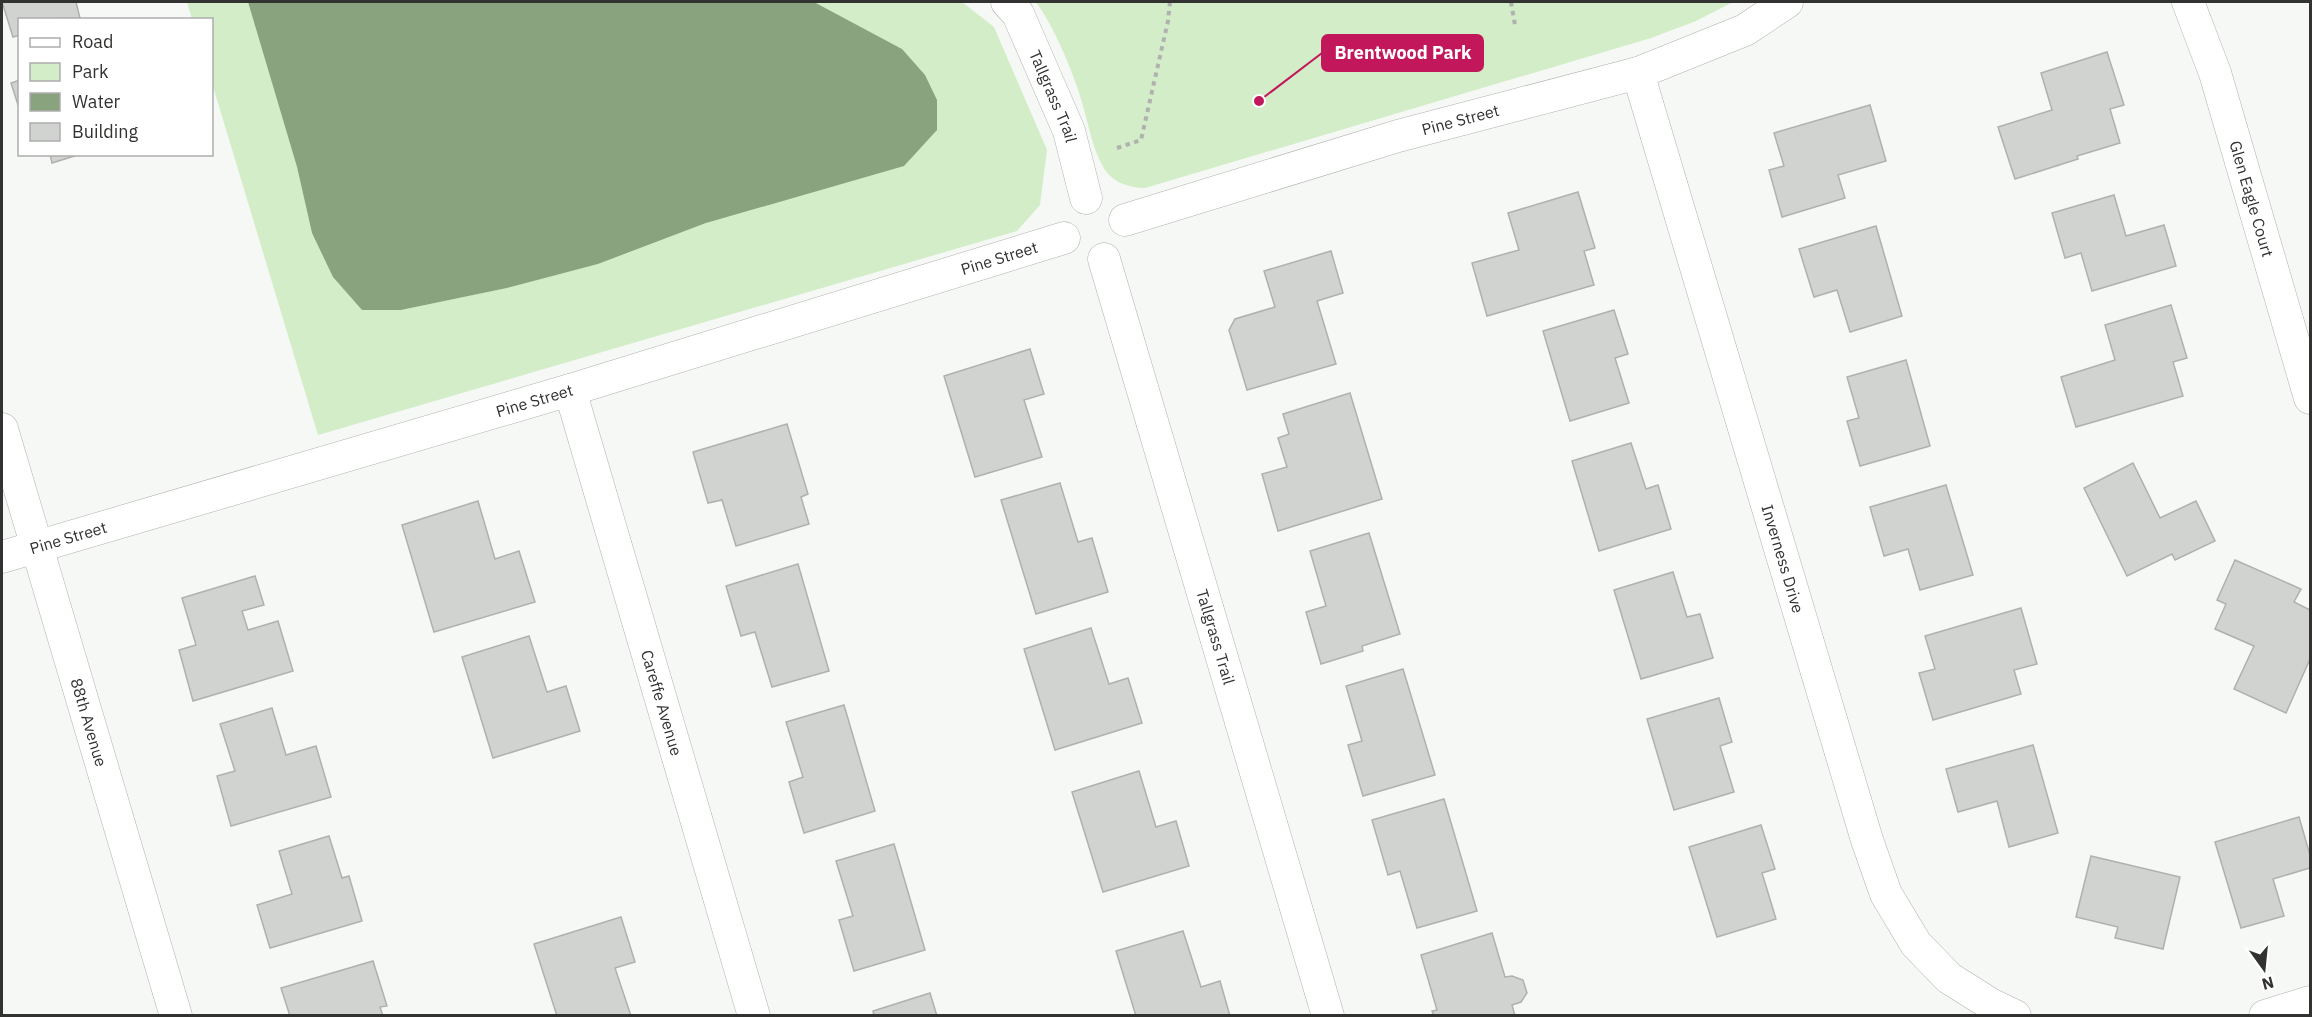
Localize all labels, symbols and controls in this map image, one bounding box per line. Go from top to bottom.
legend [18,18,213,156]
text: Road [72,30,113,53]
callout: Brentwood Park [1322,35,1483,71]
text: Brentwood Park [1335,41,1472,64]
street label: Tallgrass Trail [1025,47,1081,144]
text: Park [72,60,109,83]
text: Water [72,90,121,113]
street label: Pine Street [1419,100,1501,139]
text: Building [72,120,139,143]
street label: Glen Eagle Court [2225,138,2278,259]
street label: Pine Street [958,237,1040,279]
street label: Pine Street [494,380,575,421]
street label: Inverness Drive [1757,502,1809,616]
street label: Pine Street [27,517,109,558]
street label: Tallgrass Trail [1192,587,1239,687]
street label: Careffe Avenue [637,647,687,758]
street label: 88th Avenue [66,676,112,769]
north arrow [2234,939,2294,999]
text: N [2260,972,2276,995]

